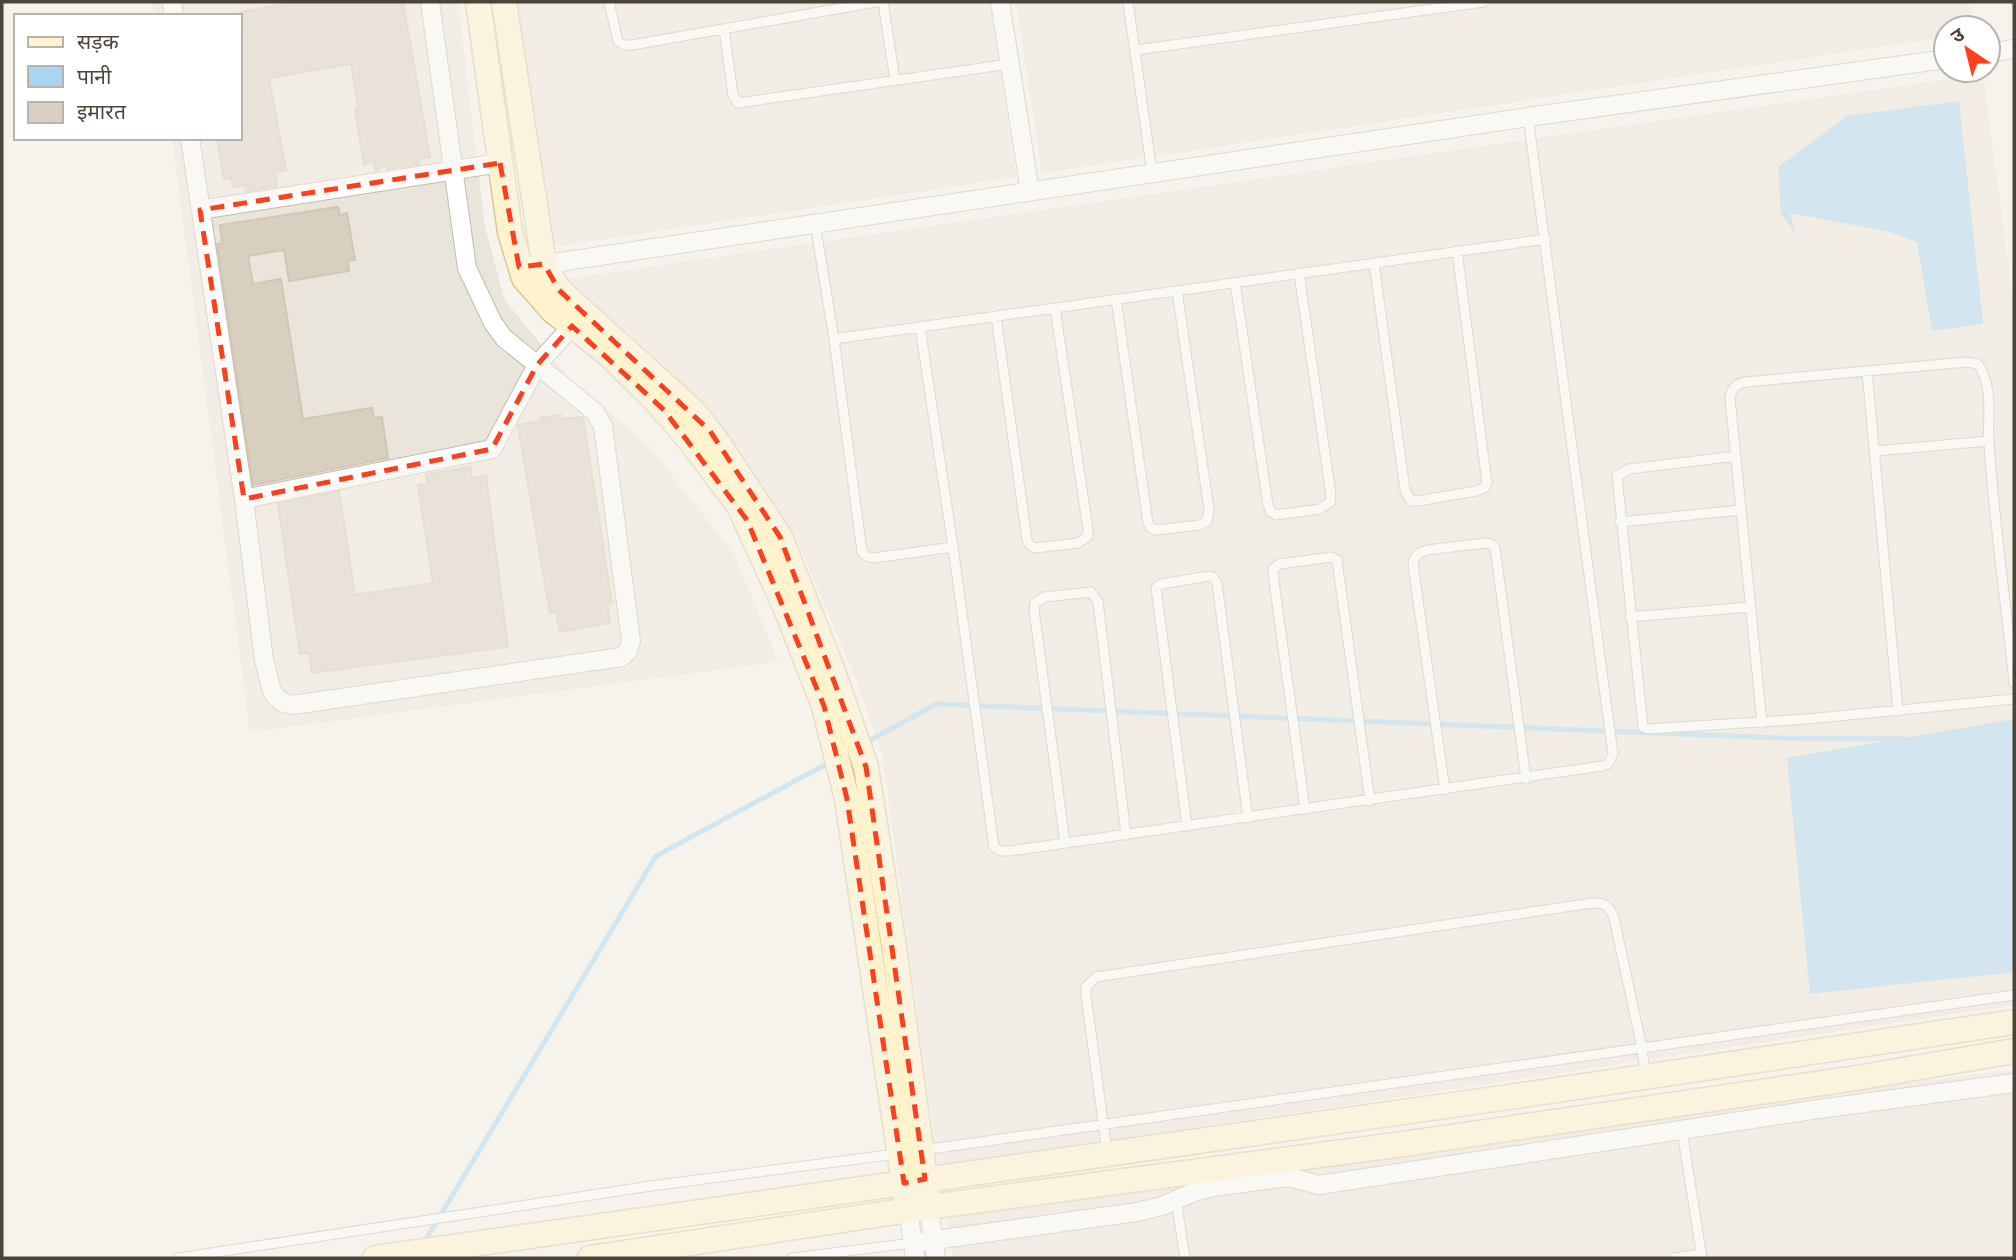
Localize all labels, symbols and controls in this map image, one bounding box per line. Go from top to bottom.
legend [14,14,242,140]
north arrow [1932,14,2002,84]
text: उ [1947,23,1969,47]
text: सड़क [77,30,119,53]
text: पानी [77,65,112,88]
text: इमारत [77,100,127,123]

